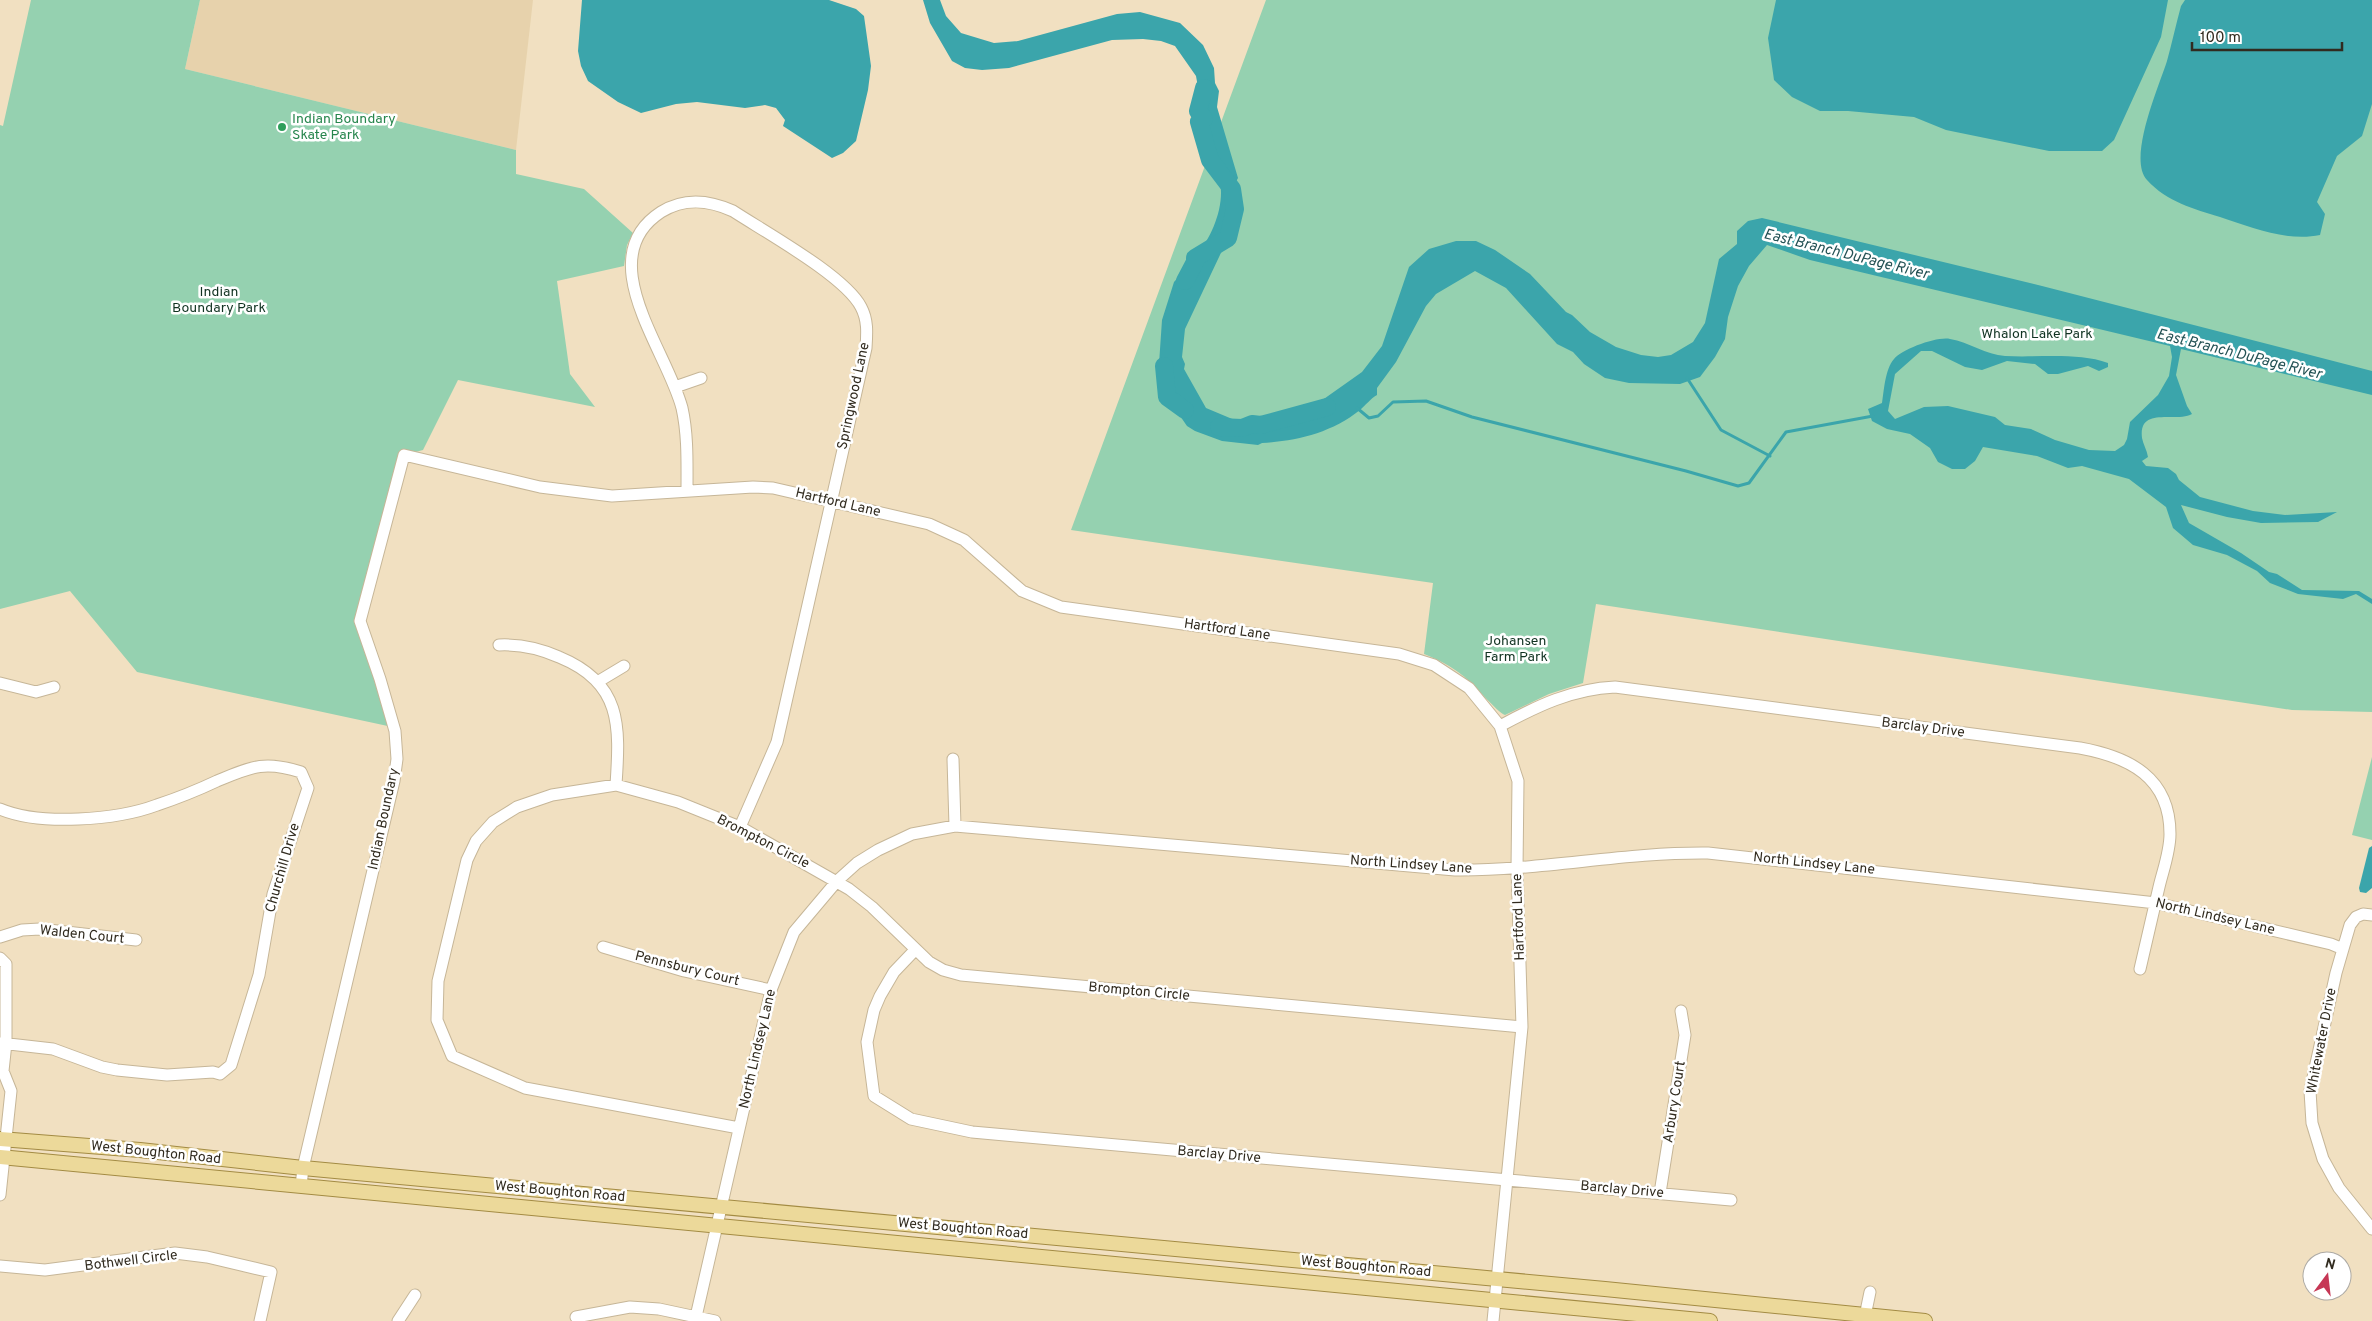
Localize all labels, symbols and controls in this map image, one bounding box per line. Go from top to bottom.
scale bar [2192,20,2342,52]
text: 100 m [2200,29,2241,48]
place label: Indian Boundary Skate Park [292,111,396,144]
marker: Indian Boundary Skate Park [276,121,288,133]
water label: East Branch DuPage River [1762,225,1932,285]
park label: Indian Boundary Park [172,284,266,317]
water label: East Branch DuPage River [2155,325,2325,385]
park label: Whalon Lake Park [1981,326,2093,343]
street label: Springwood Lane [834,341,874,451]
street label: Hartford Lane [794,485,882,521]
street label: Hartford Lane [1183,616,1271,644]
park label: Johansen Farm Park [1484,633,1548,666]
street label: Barclay Drive [1880,714,1966,742]
street label: Indian Boundary [365,766,403,872]
street label: Brompton Circle [714,811,812,873]
street label: Churchill Drive [262,821,304,915]
street label: North Lindsey Lane [1752,849,1876,879]
street label: North Lindsey Lane [1349,852,1473,878]
street label: Hartford Lane [1509,873,1529,961]
street label: North Lindsey Lane [2154,895,2276,939]
street label: Walden Court [39,922,125,948]
street label: Pennsbury Court [633,948,741,990]
street label: Brompton Circle [1088,979,1190,1005]
street label: Whitewater Drive [2303,987,2341,1095]
street label: North Lindsey Lane [736,988,780,1110]
street label: Arbury Court [1660,1060,1690,1144]
street label: West Boughton Road [90,1138,222,1168]
street label: Barclay Drive [1177,1143,1261,1167]
street label: West Boughton Road [494,1178,626,1206]
street label: Barclay Drive [1580,1178,1664,1202]
street label: West Boughton Road [897,1215,1029,1243]
street label: Bothwell Circle [83,1247,179,1275]
north arrow [2302,1251,2352,1301]
street label: West Boughton Road [1300,1253,1432,1281]
text: N [2323,1255,2337,1274]

